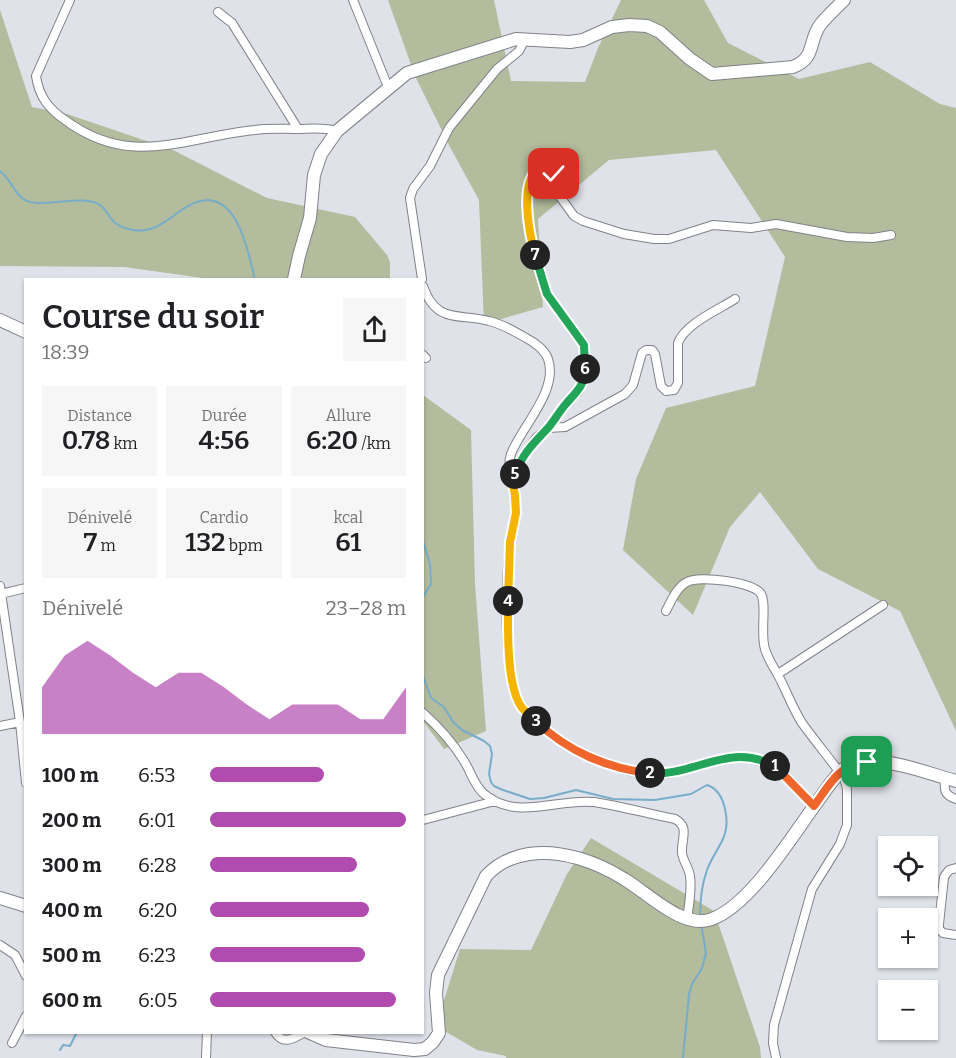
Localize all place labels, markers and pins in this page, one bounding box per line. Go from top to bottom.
pin [528,148,579,199]
pin: 7 [520,240,550,270]
pin: 6 [570,354,600,384]
pin: 5 [500,459,530,489]
pin: 4 [493,586,523,616]
pin: 3 [521,706,551,736]
pin [841,736,892,787]
pin: 1 [760,751,790,781]
pin: 2 [635,758,665,788]

